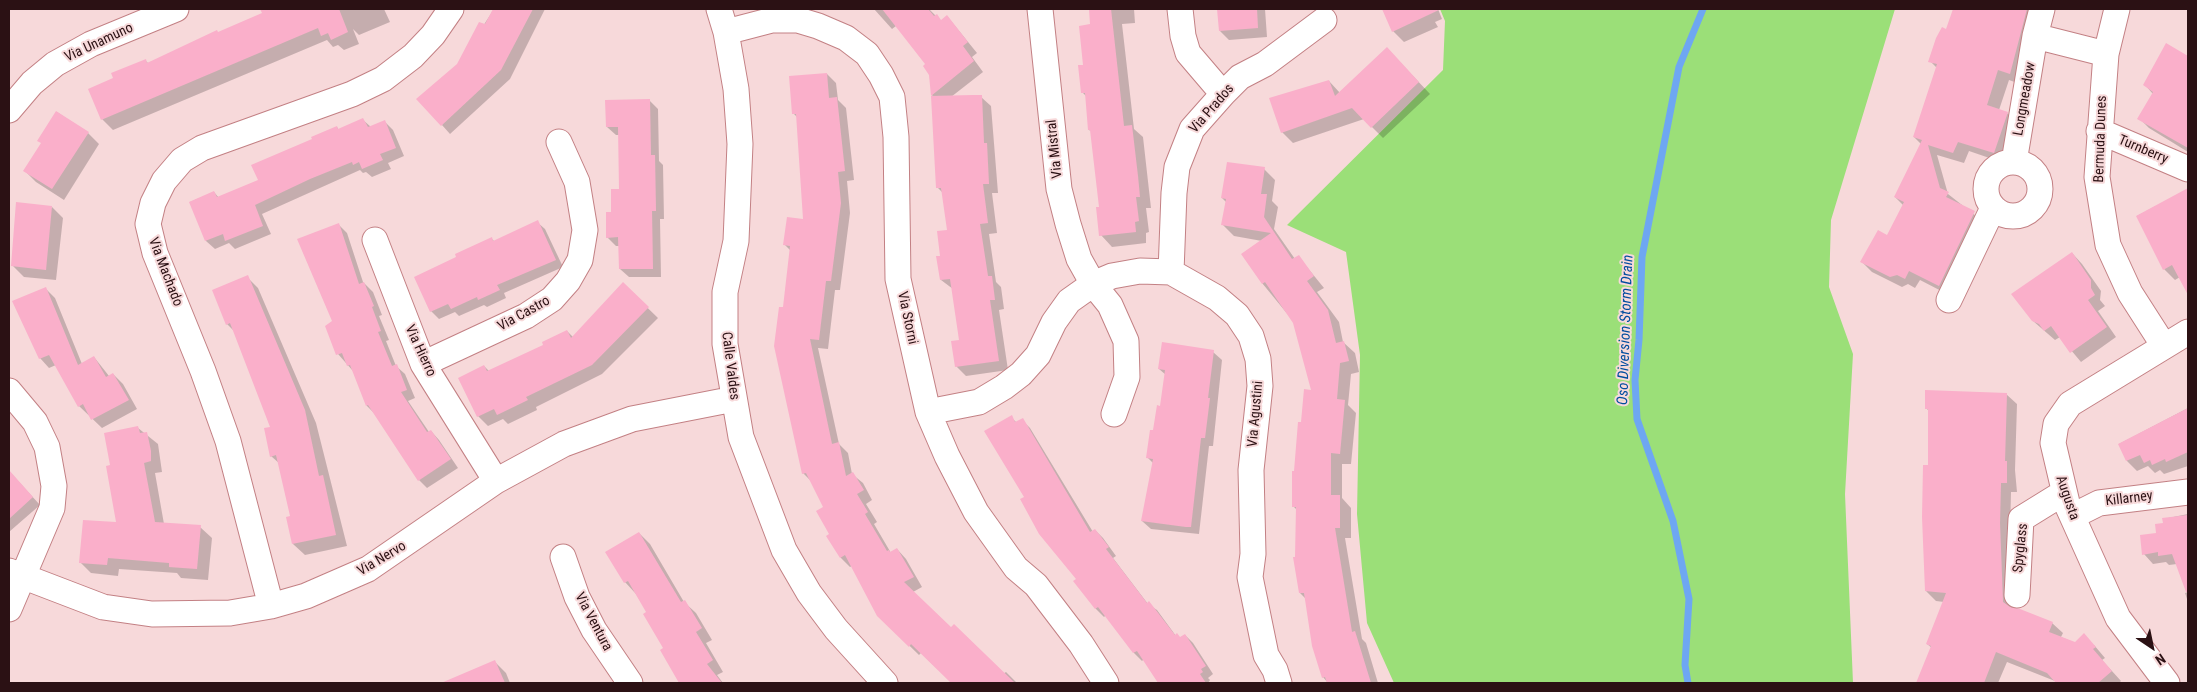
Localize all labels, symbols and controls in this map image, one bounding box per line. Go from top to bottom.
street label: Via Unamuno [62,20,136,66]
street label: Longmeadow [2010,61,2040,137]
street label: Via Prados [1186,81,1238,137]
street label: Bermuda Dunes [2091,95,2111,183]
street label: Via Mistral [1044,119,1066,179]
street label: Turnberry [2116,132,2170,168]
street label: Via Machado [144,235,186,309]
water label: Oso Diversion Storm Drain [1614,254,1638,406]
street label: Via Storni [893,290,921,346]
street label: Via Castro [495,293,553,335]
street label: Via Hierro [401,323,439,379]
street label: Calle Valdes [718,331,742,401]
street label: Via Agustini [1245,380,1267,448]
street label: Augusta [2052,474,2082,522]
street label: Killarney [2104,488,2154,510]
street label: Spyglass [2010,523,2032,573]
street label: Via Nervo [355,538,409,580]
street label: Via Ventura [571,590,615,654]
north arrow [2127,622,2177,672]
text: N [2152,650,2168,668]

